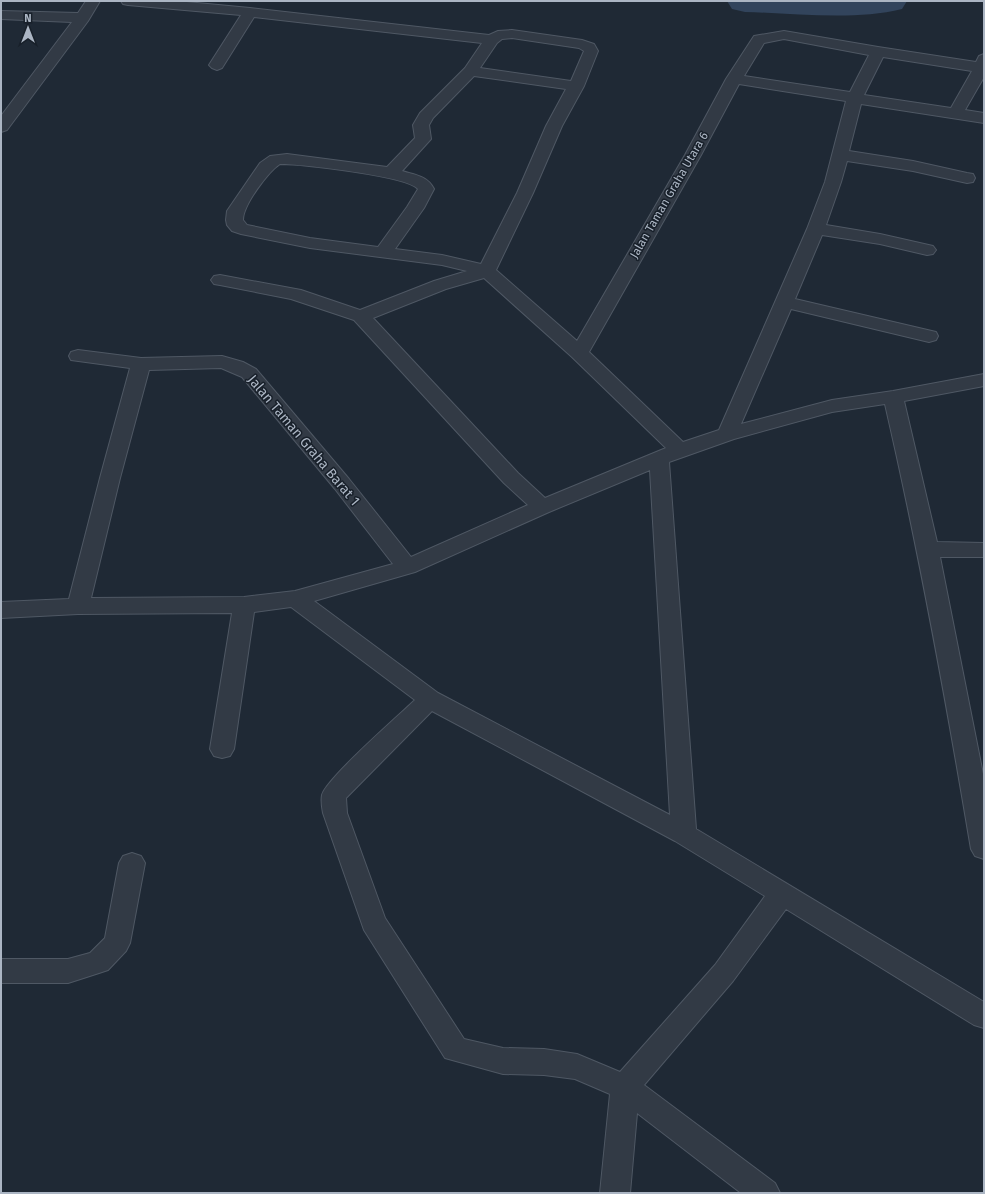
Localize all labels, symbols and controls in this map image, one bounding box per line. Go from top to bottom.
north arrow [8,8,48,48]
text: N [24,12,32,25]
street label: Jalan Taman Graha Utara 6 [627,129,711,261]
street label: Jalan Taman Graha Barat 1 [244,372,363,509]

